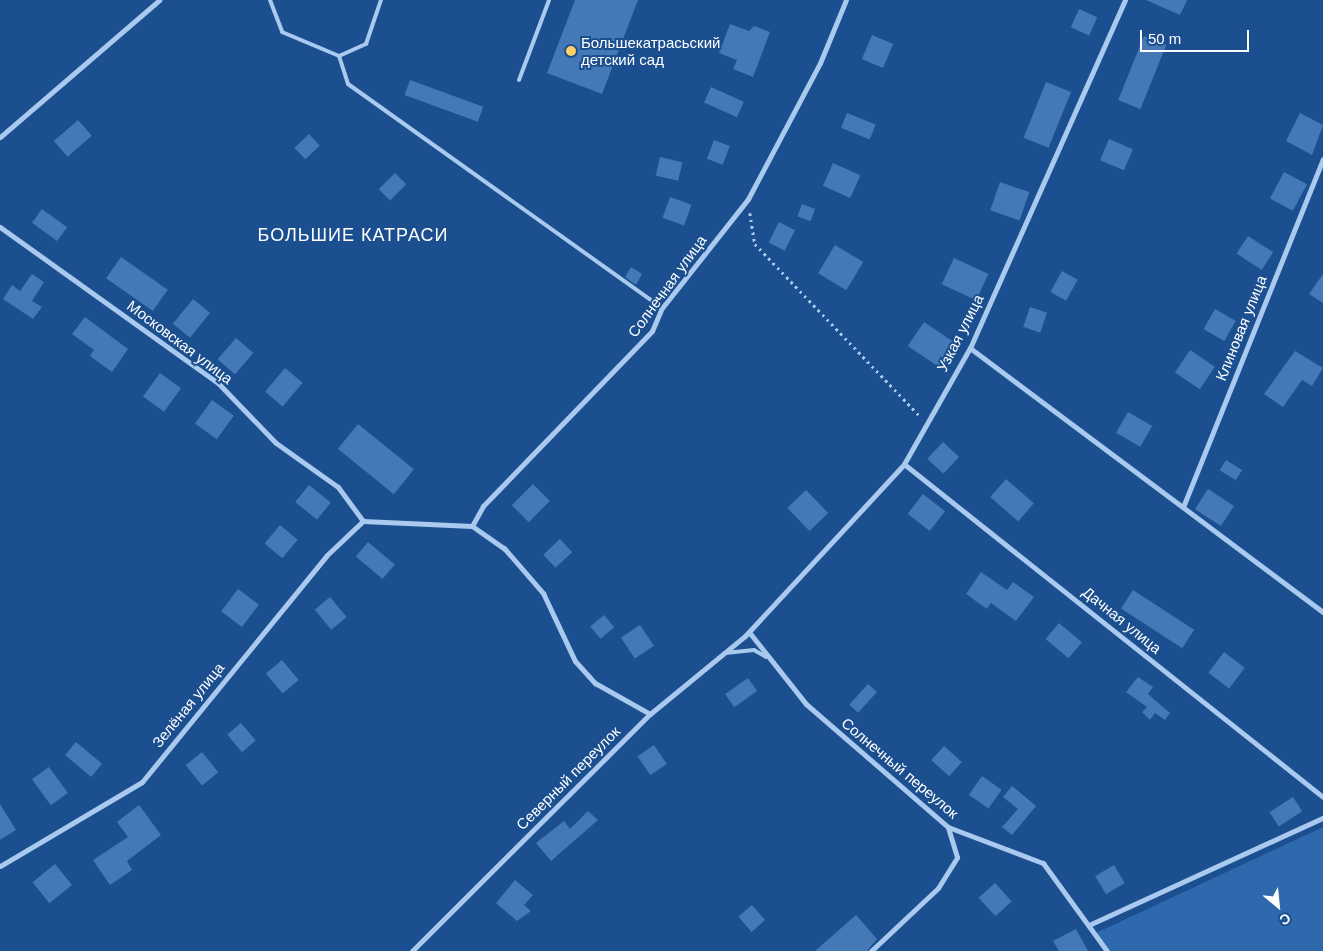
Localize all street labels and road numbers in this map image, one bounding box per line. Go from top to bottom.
street label: Солнечная улица [624,231,710,341]
street label: Клиновая улица [1212,273,1270,383]
street label: Узкая улица [933,291,987,375]
street label: Московская улица [124,296,236,388]
street label: Дачная улица [1079,583,1165,657]
street label: Зелёная улица [148,659,228,751]
street label: Солнечный переулок [838,714,962,822]
street label: Северный переулок [512,722,624,834]

